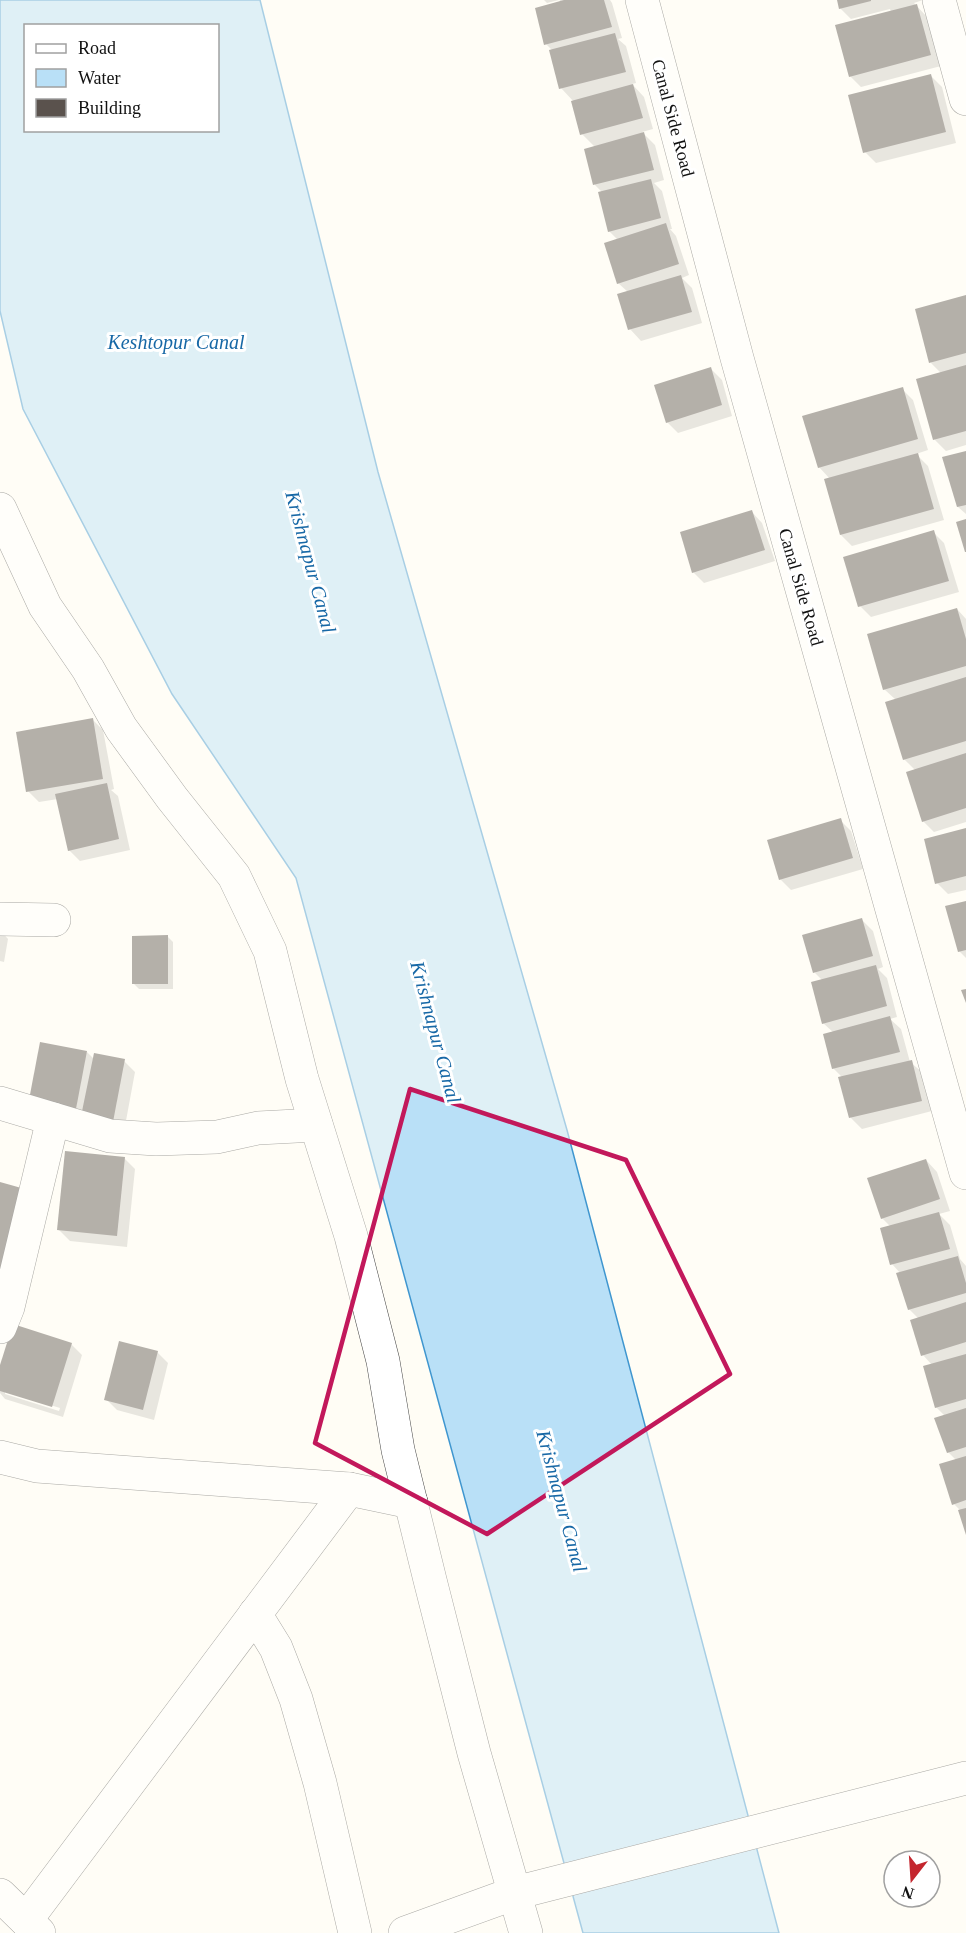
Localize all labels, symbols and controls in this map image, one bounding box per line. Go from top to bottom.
legend [24,24,219,132]
text: Road [78,38,116,58]
street label: Canal Side Road [648,57,698,179]
text: Water [78,68,121,88]
text: Building [78,98,141,118]
water label: Keshtopur Canal [106,331,245,354]
water label: Krishnapur Canal [280,488,341,636]
street label: Canal Side Road [775,526,827,648]
water label: Krishnapur Canal [405,958,466,1106]
water label: Krishnapur Canal [531,1427,592,1575]
north arrow [882,1849,942,1909]
text: N [899,1883,916,1903]

